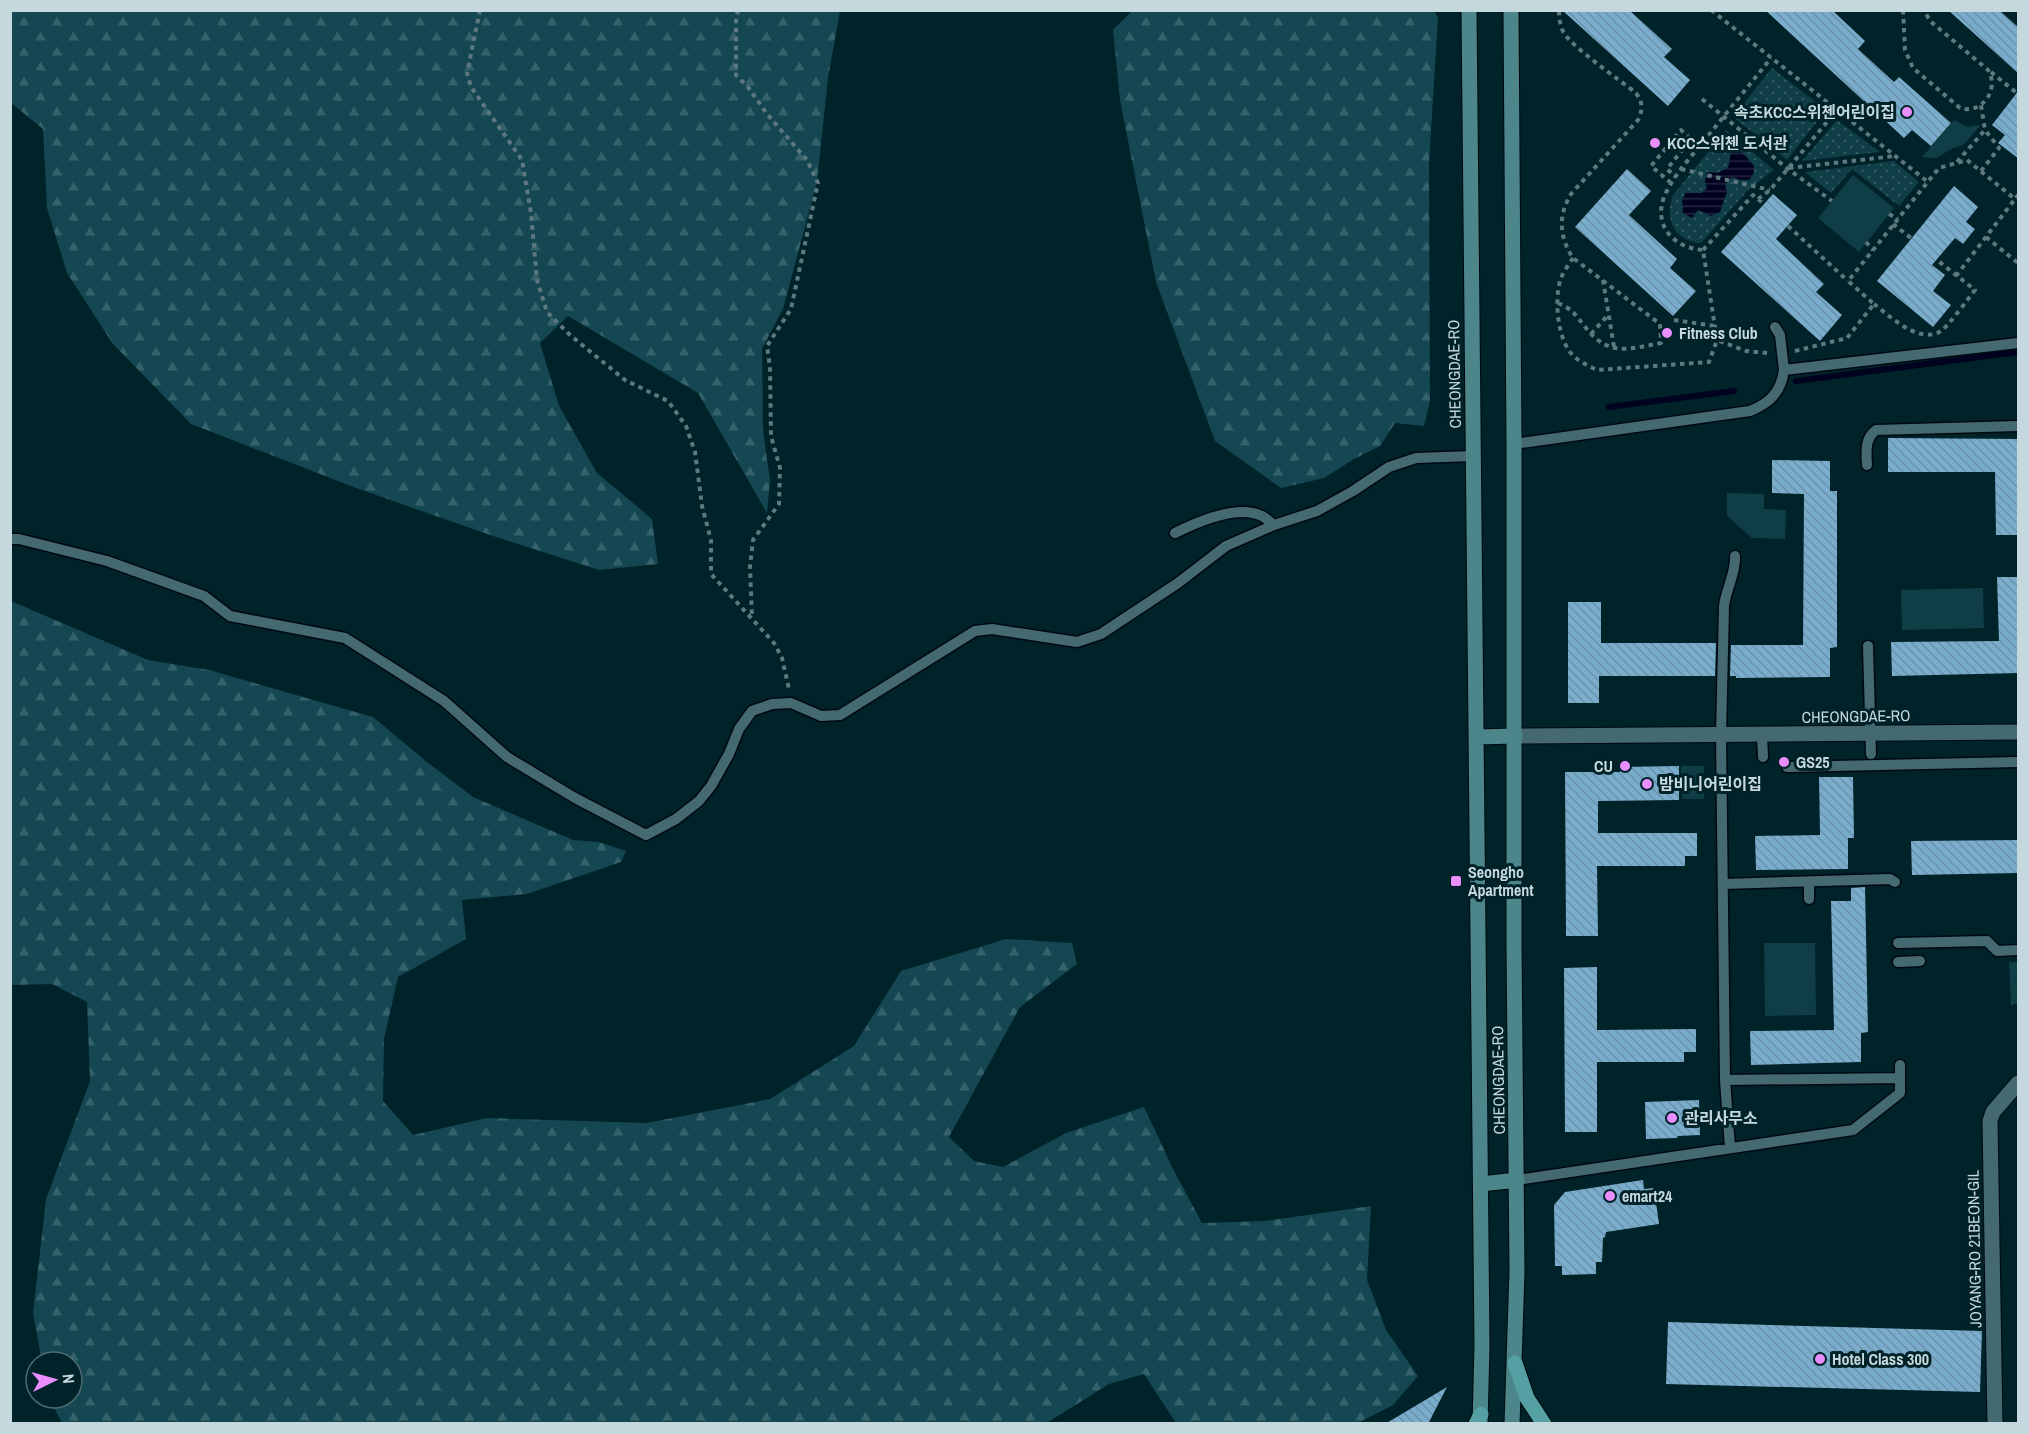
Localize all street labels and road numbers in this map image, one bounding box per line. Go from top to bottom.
street label: CHEONGDAE-RO [1442,320,1466,428]
street label: CHEONGDAE-RO [1802,704,1910,728]
street label: CHEONGDAE-RO [1486,1026,1510,1134]
street label: JOYANG-RO 21BEON-GIL [1962,1169,1986,1328]

